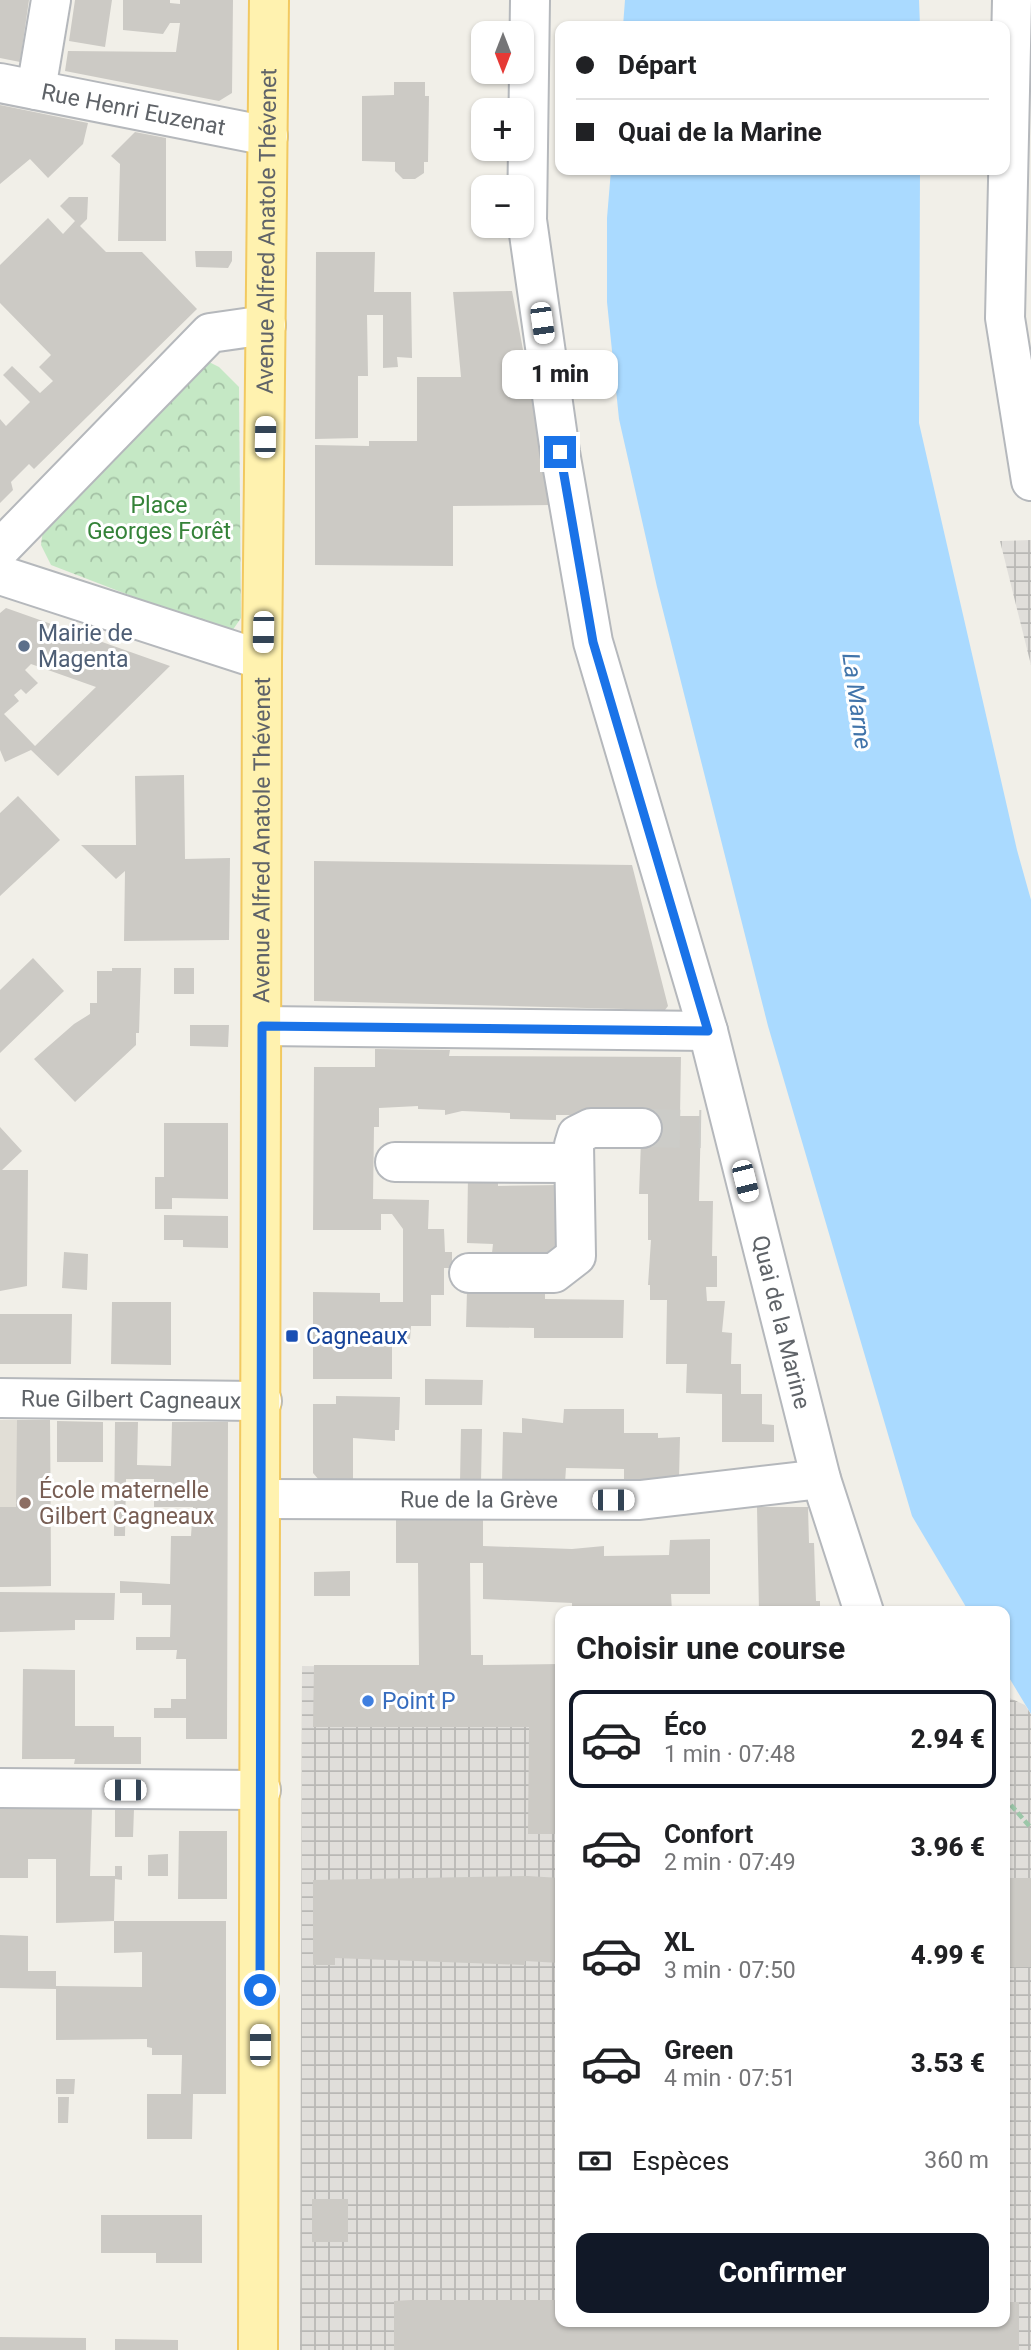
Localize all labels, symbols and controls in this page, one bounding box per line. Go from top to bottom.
north arrow [471,21,534,84]
map controls [471,21,534,238]
text: Départ [618,50,696,80]
street label: Avenue Alfred Anatole Thévenet [251,68,282,394]
street label: Rue Henri Euzenat [39,78,228,141]
button: + [471,98,534,161]
text: Quai de la Marine [618,117,822,147]
button: − [471,175,534,238]
car [529,301,556,345]
callout: 1 min [502,350,618,400]
text: 1 min [531,361,589,388]
car [255,416,276,458]
route end [544,436,576,468]
park label: Place Georges Forêt [87,492,231,545]
car [253,611,274,653]
place label: Mairie de Magenta [38,620,133,673]
marker: Mairie de Magenta [16,638,32,654]
water label: La Marne [836,651,878,751]
street label: Avenue Alfred Anatole Thévenet [248,677,275,1003]
car [730,1158,761,1204]
street label: Quai de la Marine [747,1232,816,1412]
place label: Cagneaux [306,1323,408,1350]
marker: Cagneaux [284,1328,300,1344]
street label: Rue Gilbert Cagneaux [21,1385,241,1414]
place label: École maternelle Gilbert Cagneaux [39,1476,214,1530]
street label: Rue de la Grève [400,1486,558,1513]
car [593,1490,635,1511]
marker: École maternelle Gilbert Cagneaux [17,1495,33,1511]
text: Choisir une course [576,1629,845,1667]
place label: Point P [382,1688,456,1715]
marker: Point P [360,1693,376,1709]
icon: car [580,1708,643,1771]
text: Éco [664,1711,707,1741]
text: 2.94 € [911,1724,985,1754]
text: 1 min · 07:48 [664,1741,796,1768]
car [105,1780,147,1801]
icon: car [580,1816,643,1879]
text: Confort [664,1819,753,1849]
text: 3.96 € [911,1832,985,1862]
text: 2 min · 07:49 [664,1849,796,1876]
icon: car [580,1924,643,1987]
text: XL [664,1927,695,1957]
text: 4.99 € [911,1940,985,1970]
text: 3 min · 07:50 [664,1957,796,1984]
route start [244,1974,276,2006]
car [250,2024,271,2066]
icon: car [580,2032,643,2095]
text: Green [664,2035,734,2065]
text: 3.53 € [911,2048,985,2078]
text: 4 min · 07:51 [664,2065,796,2092]
icon: cash [576,2142,614,2180]
text: Espèces [632,2146,729,2176]
text: 360 m [924,2147,989,2174]
button: Confirmer [576,2233,989,2313]

